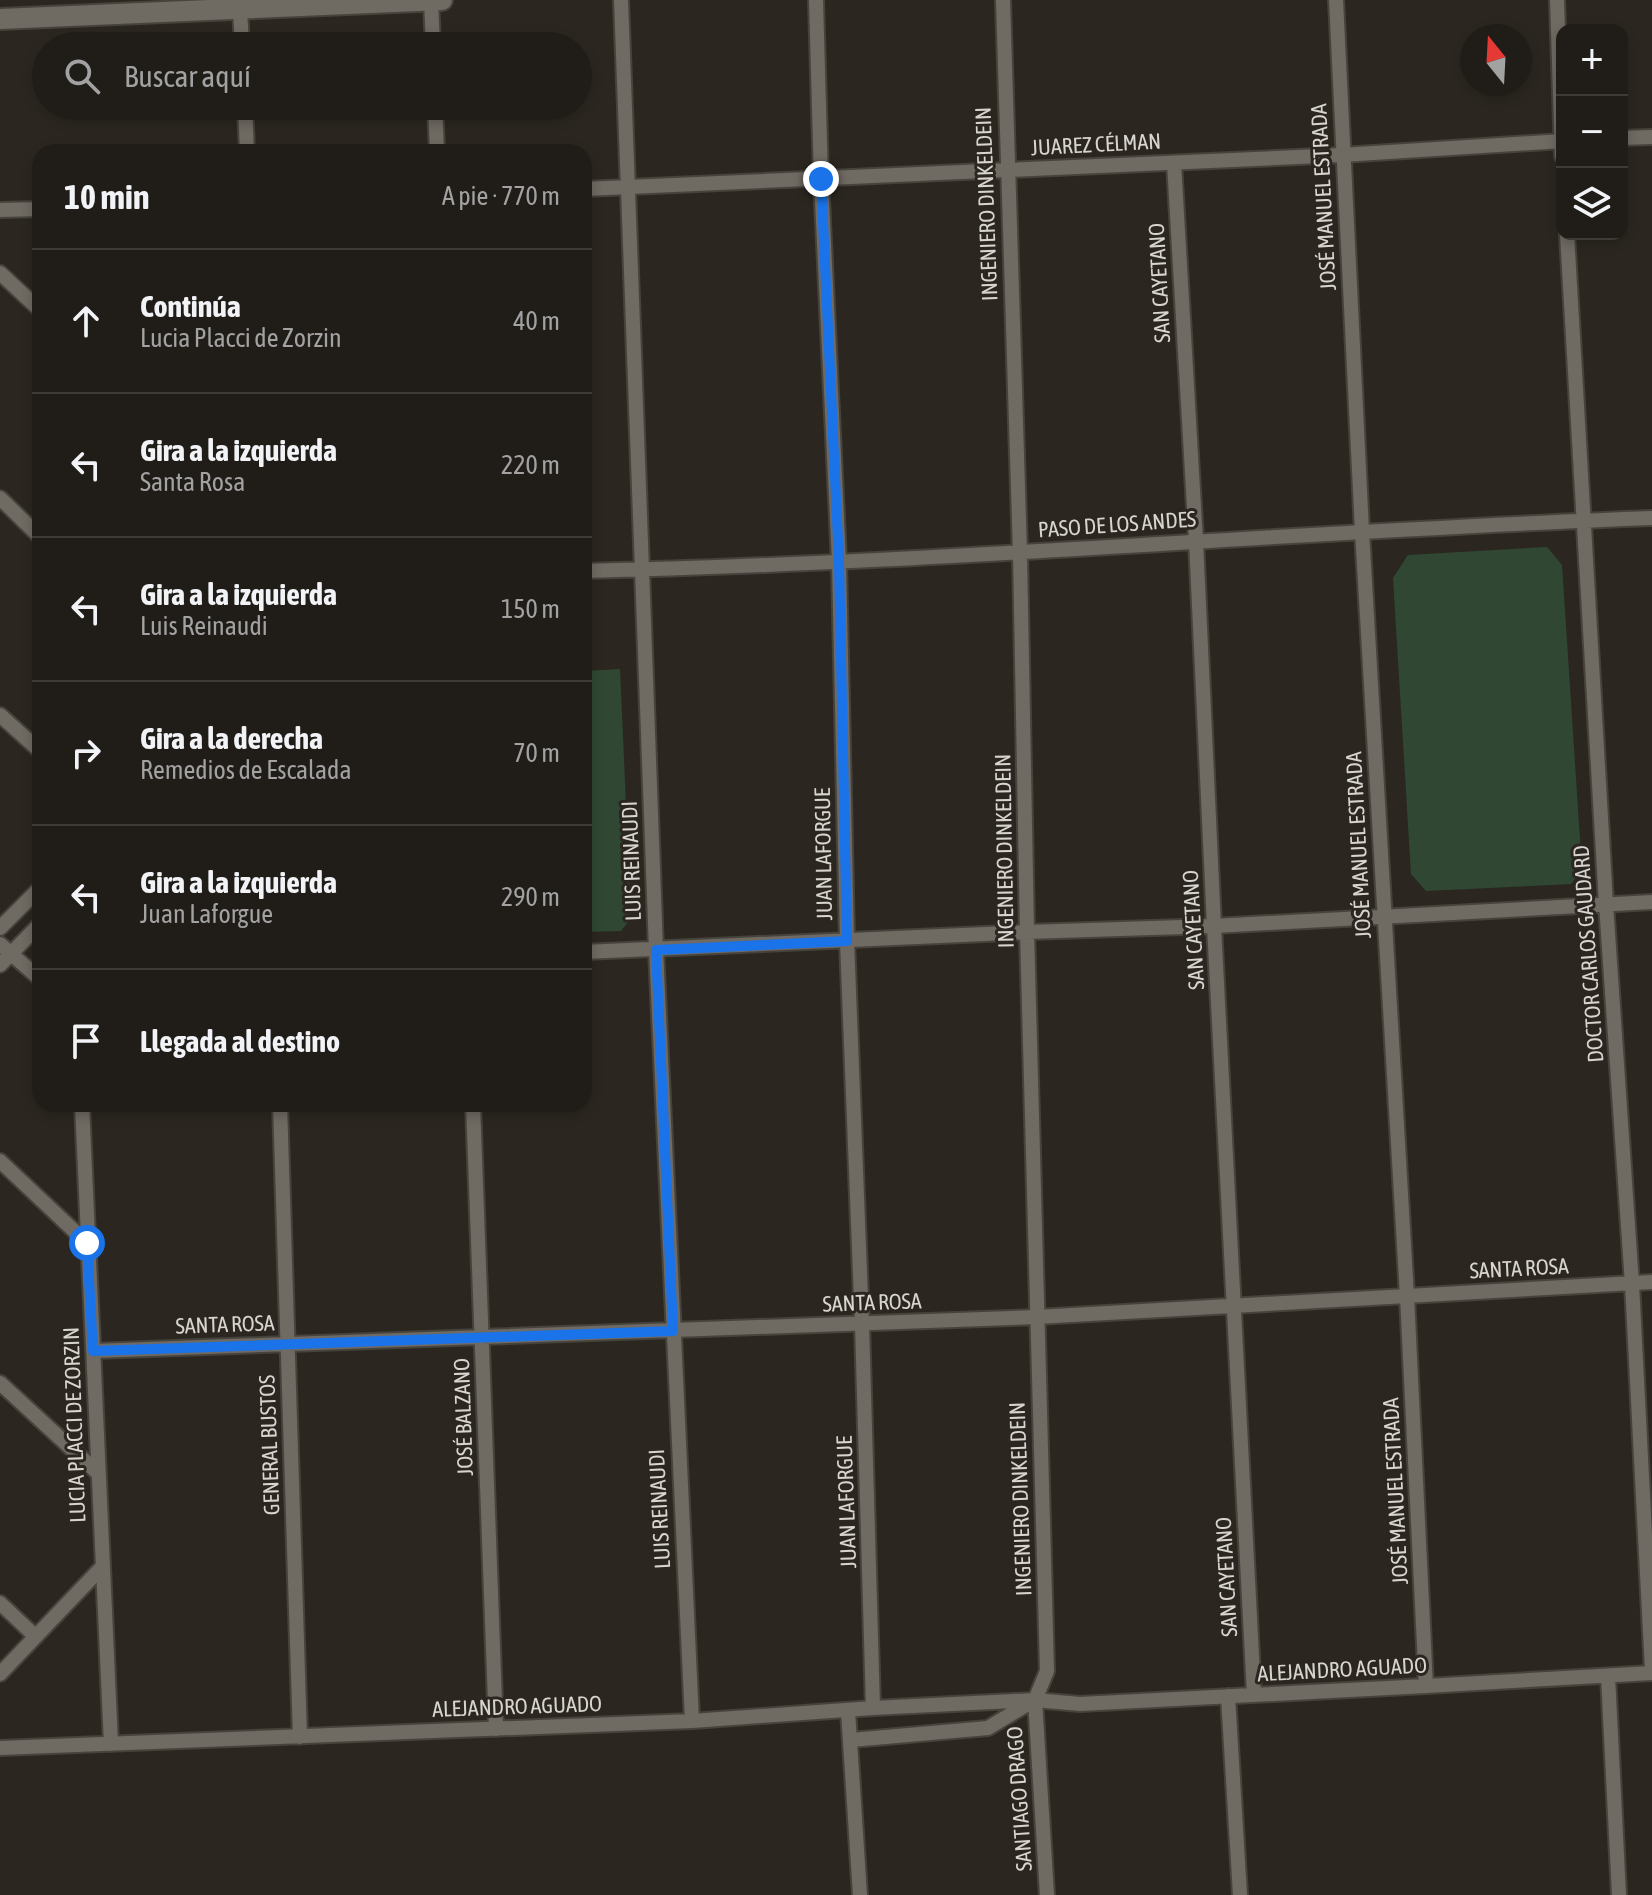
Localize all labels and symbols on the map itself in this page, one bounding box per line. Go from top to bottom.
north arrow [1460,24,1532,96]
street label: JOSÉ MANUEL ESTRADA [1305,103,1341,291]
street label: INGENIERO DINKELDEIN [970,107,1002,301]
street label: JUAREZ CÉLMAN [1030,128,1162,160]
route end [803,161,839,197]
street label: SAN CAYETANO [1143,222,1175,344]
street label: PASO DE LOS ANDES [1037,506,1197,542]
street label: JOSÉ MANUEL ESTRADA [1340,751,1376,939]
street label: INGENIERO DINKELDEIN [989,754,1019,948]
street label: JUAN LAFORGUE [809,787,837,921]
street label: LUIS REINAUDI [616,801,646,921]
street label: DOCTOR CARLOS GAUDARD [1567,844,1609,1064]
street label: SAN CAYETANO [1177,869,1209,991]
route start [69,1225,105,1261]
street label: SANTA ROSA [1469,1252,1569,1284]
street label: SANTA ROSA [822,1287,922,1317]
street label: SANTA ROSA [175,1309,275,1339]
street label: LUCIA PLACCI DE ZORZIN [58,1327,90,1523]
street label: JOSÉ BALZANO [448,1358,478,1476]
street label: GENERAL BUSTOS [254,1374,284,1516]
street label: JOSÉ MANUEL ESTRADA [1377,1397,1413,1585]
street label: INGENIERO DINKELDEIN [1004,1402,1036,1596]
street label: JUAN LAFORGUE [831,1435,861,1569]
street label: LUIS REINAUDI [643,1448,675,1570]
street label: SAN CAYETANO [1210,1516,1242,1638]
street label: ALEJANDRO AGUADO [1257,1652,1427,1686]
street label: ALEJANDRO AGUADO [432,1690,602,1722]
street label: SANTIAGO DRAGO [1001,1726,1037,1872]

